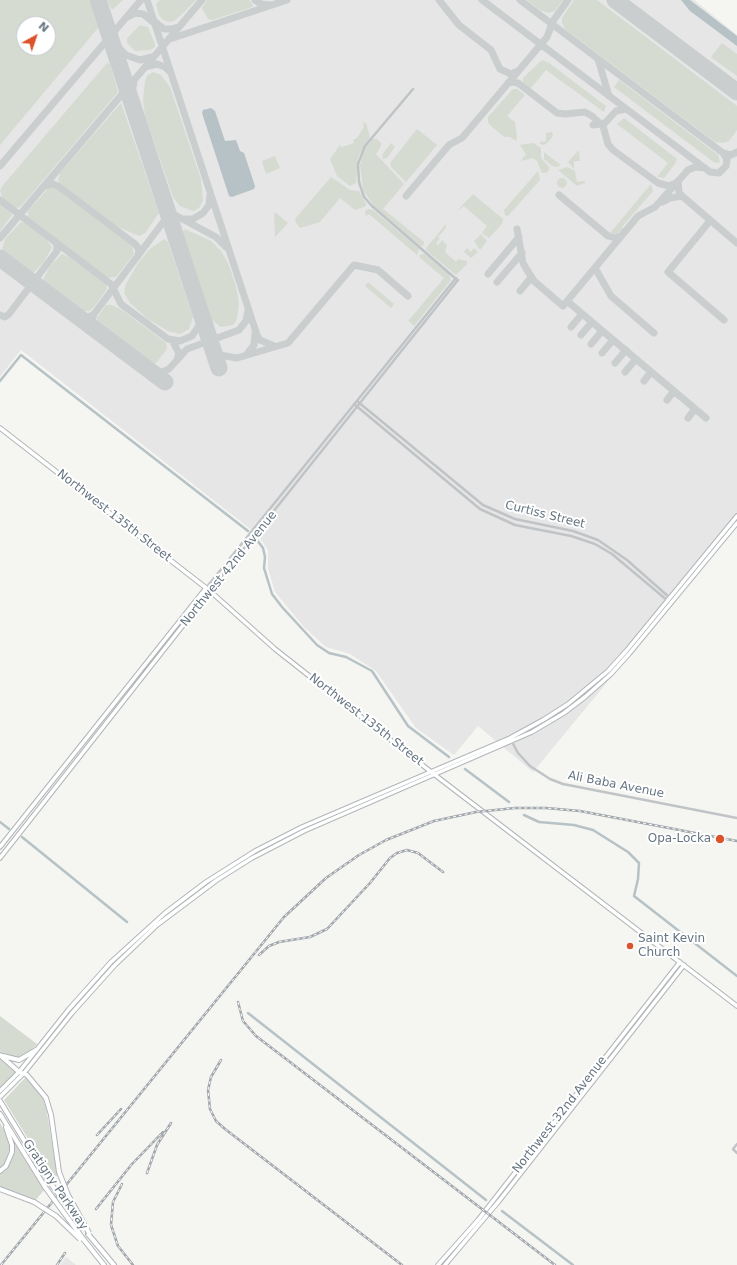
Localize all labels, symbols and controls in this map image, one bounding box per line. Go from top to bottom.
north arrow [16,16,56,56]
text: N [36,19,51,35]
street label: Northwest 135th Street [54,467,174,565]
street label: Curtiss Street [504,498,586,532]
street label: Northwest 42nd Avenue [178,508,280,630]
street label: Northwest 135th Street [306,671,426,769]
street label: Ali Baba Avenue [567,769,665,801]
place label: Opa-Locka [648,832,711,846]
marker: Opa-Locka [714,833,726,845]
place label: Saint Kevin Church [638,932,705,960]
marker: Saint Kevin Church [625,941,635,951]
street label: Northwest 32nd Avenue [510,1054,610,1176]
street label: Gratigny Parkway [19,1137,91,1233]

